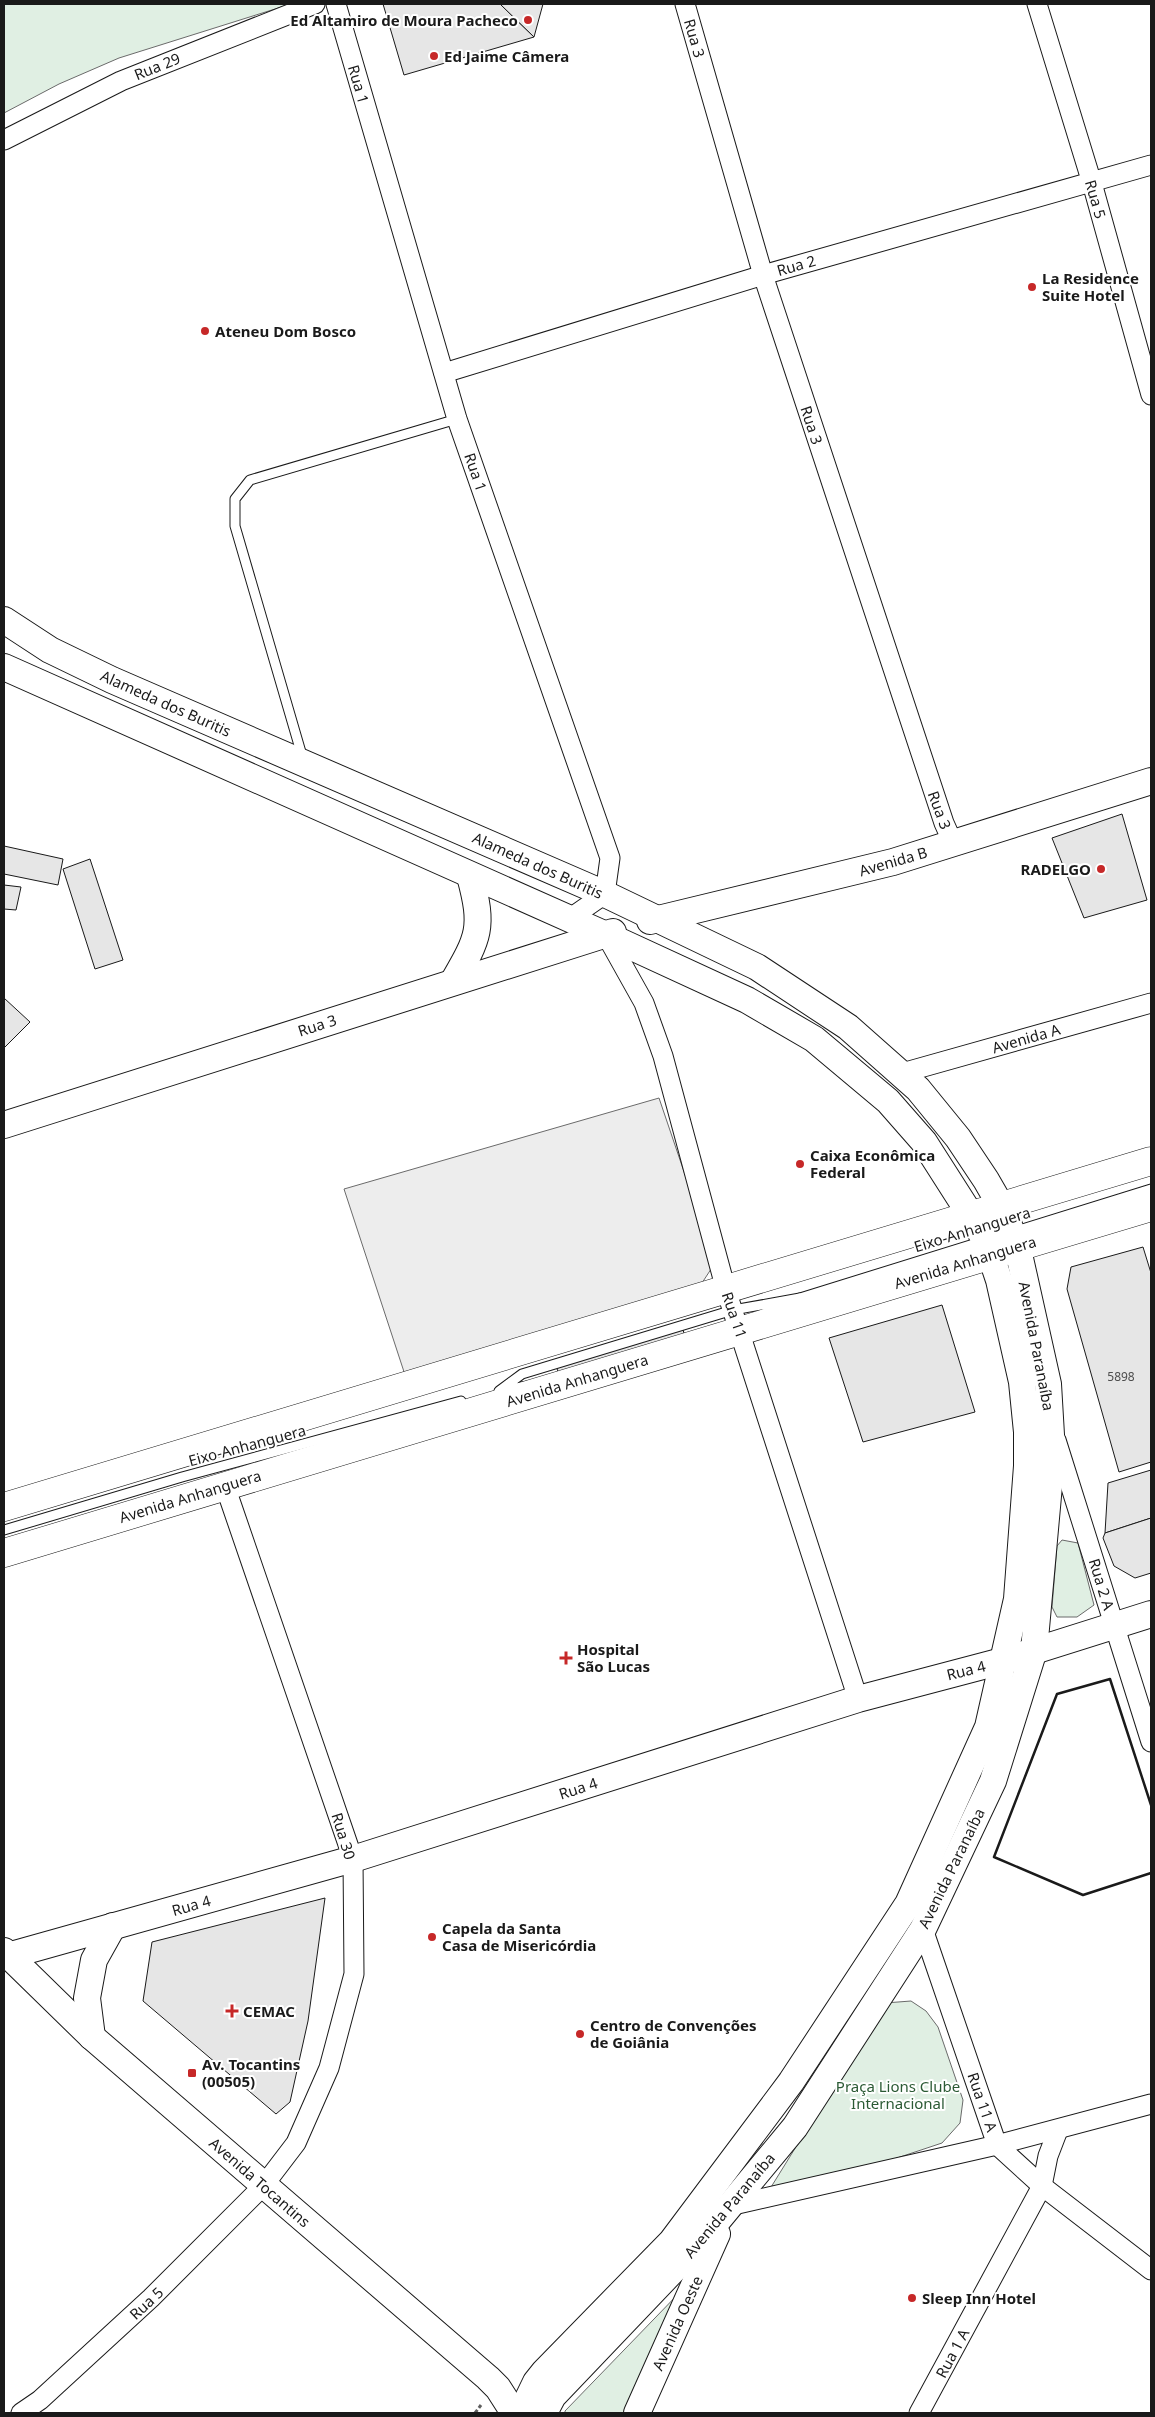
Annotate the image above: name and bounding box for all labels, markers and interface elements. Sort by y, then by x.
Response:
place label: Ed Altamiro de Moura Pacheco [290,10,518,30]
marker: Ed Altamiro de Moura Pacheco [522,14,534,26]
street label: Rua 3 [680,16,710,60]
place label: Ed Jaime Câmera [444,46,569,66]
street label: Rua 29 [131,48,183,84]
marker: Ed Jaime Câmera [428,50,440,62]
street label: Rua 1 [344,62,374,106]
street label: Rua 5 [1081,177,1111,221]
street label: Rua 2 [774,250,818,280]
place label: La Residence Suite Hotel [1042,268,1139,305]
marker: La Residence Suite Hotel [1026,281,1038,293]
place label: Ateneu Dom Bosco [215,321,356,341]
marker: Ateneu Dom Bosco [199,325,211,337]
street label: Rua 3 [796,403,828,447]
street label: Rua 1 [460,450,492,494]
street label: Alameda dos Buritis [98,665,234,741]
street label: Rua 3 [924,788,956,832]
street label: Alameda dos Buritis [470,827,606,903]
street label: Avenida B [857,842,929,880]
place label: RADELGO [1021,859,1091,879]
marker: RADELGO [1095,863,1107,875]
street label: Rua 3 [295,1009,339,1041]
street label: Avenida A [990,1019,1063,1057]
place label: Caixa Econômica Federal [810,1145,935,1182]
marker: Caixa Econômica Federal [794,1158,806,1170]
street label: Eixo-Anhanguera [911,1202,1033,1256]
street label: Avenida Anhanguera [892,1231,1038,1293]
street label: Avenida Paranaíba [1015,1280,1059,1412]
street label: Rua 11 [718,1289,752,1341]
street label: Avenida Anhanguera [504,1349,650,1411]
house number: 5898 [1107,1368,1135,1385]
street label: Eixo-Anhanguera [186,1420,308,1470]
street label: Avenida Anhanguera [117,1465,263,1527]
street label: Rua 2 A [1085,1556,1119,1613]
place label: Hospital São Lucas [577,1639,650,1676]
marker: Hospital São Lucas [559,1651,573,1665]
street label: Rua 4 [944,1655,988,1684]
street label: Rua 4 [556,1772,600,1804]
street label: Avenida Paranaíba [913,1805,989,1931]
street label: Rua 30 [327,1810,361,1862]
street label: Rua 4 [169,1890,213,1920]
place label: Capela da Santa Casa de Misericórdia [442,1918,596,1955]
marker: Capela da Santa Casa de Misericórdia [426,1931,438,1943]
place label: CEMAC [243,2001,295,2021]
marker: CEMAC [225,2004,239,2018]
place label: Centro de Convenções de Goiânia [590,2015,757,2052]
marker: Centro de Convenções de Goiânia [574,2028,586,2040]
place label: Av. Tocantins (00505) [202,2054,300,2091]
marker: Av. Tocantins (00505) [186,2067,198,2079]
street label: Rua 11 A [964,2070,1003,2135]
park label: Praça Lions Clube Internacional [836,2076,960,2113]
street label: Avenida Tocantins [205,2133,315,2231]
street label: Avenida Paranaíba [679,2148,779,2262]
street label: Avenida Oeste [647,2273,707,2373]
street label: Rua 5 [125,2282,167,2324]
place label: Sleep Inn Hotel [922,2288,1036,2308]
marker: Sleep Inn Hotel [906,2292,918,2304]
street label: Rua 1 A [931,2325,973,2381]

